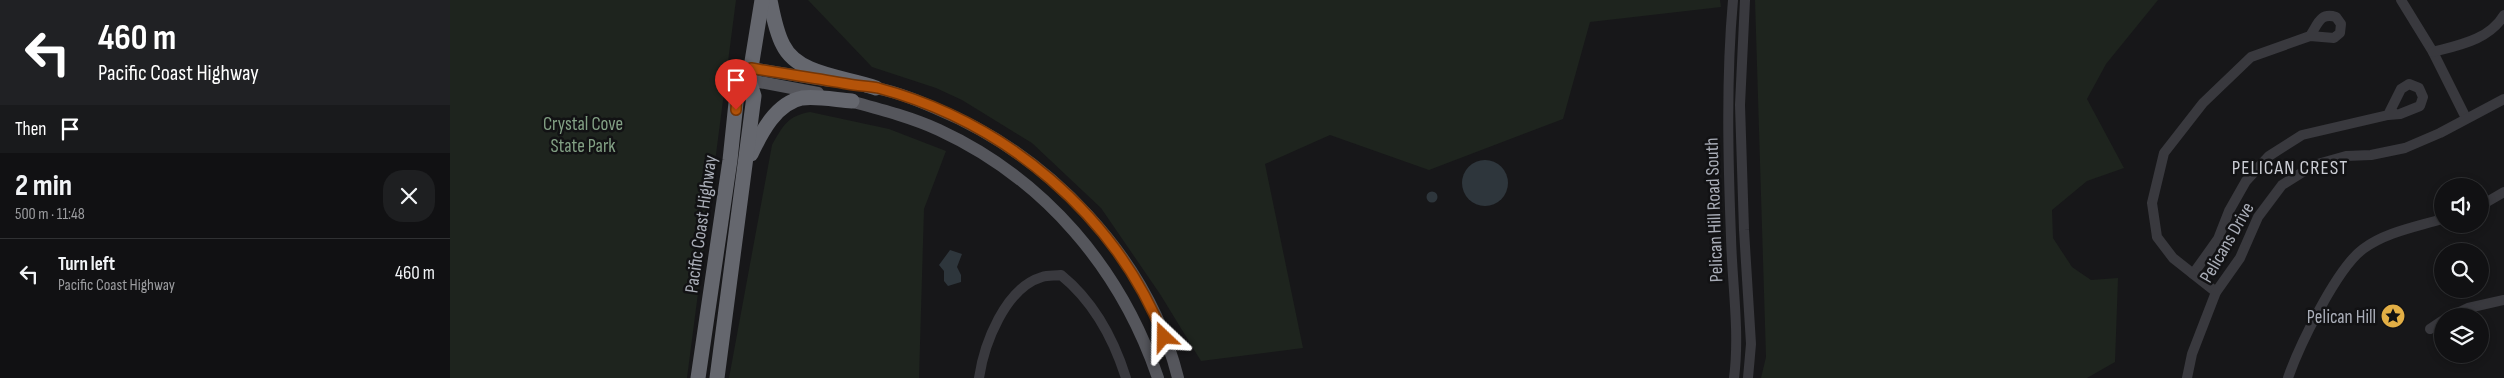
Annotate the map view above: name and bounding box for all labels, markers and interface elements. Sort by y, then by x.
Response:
text: 460 m [98,17,176,60]
icon: left [15,20,80,85]
pin [715,59,757,110]
text: Pacific Coast Highway [98,60,259,87]
icon: arrive [722,66,750,94]
park label: Crystal Cove State Park [543,113,623,158]
icon: arrive [56,115,84,143]
text: Then [15,118,46,141]
street label: Pelican Hill Road South [1700,137,1729,283]
street label: Pacific Coast Highway [680,153,723,295]
district label: PELICAN CREST [2232,156,2348,180]
text: 2 min [15,168,72,204]
button: close [383,170,435,222]
map controls [2434,178,2489,363]
button: sound [2434,178,2489,233]
street label: Pelicans Drive [2195,198,2259,287]
text: 500 m · 11:48 [15,205,85,224]
button: search [2434,243,2489,298]
text: Turn left [58,253,115,276]
icon: left [15,260,43,288]
text: 460 m [395,262,435,285]
text: Pacific Coast Highway [58,276,175,295]
place icon: Pelican Hill [2380,303,2406,329]
place label: Pelican Hill [2307,306,2376,329]
button: layers [2434,308,2489,363]
position arrow [1137,310,1189,362]

